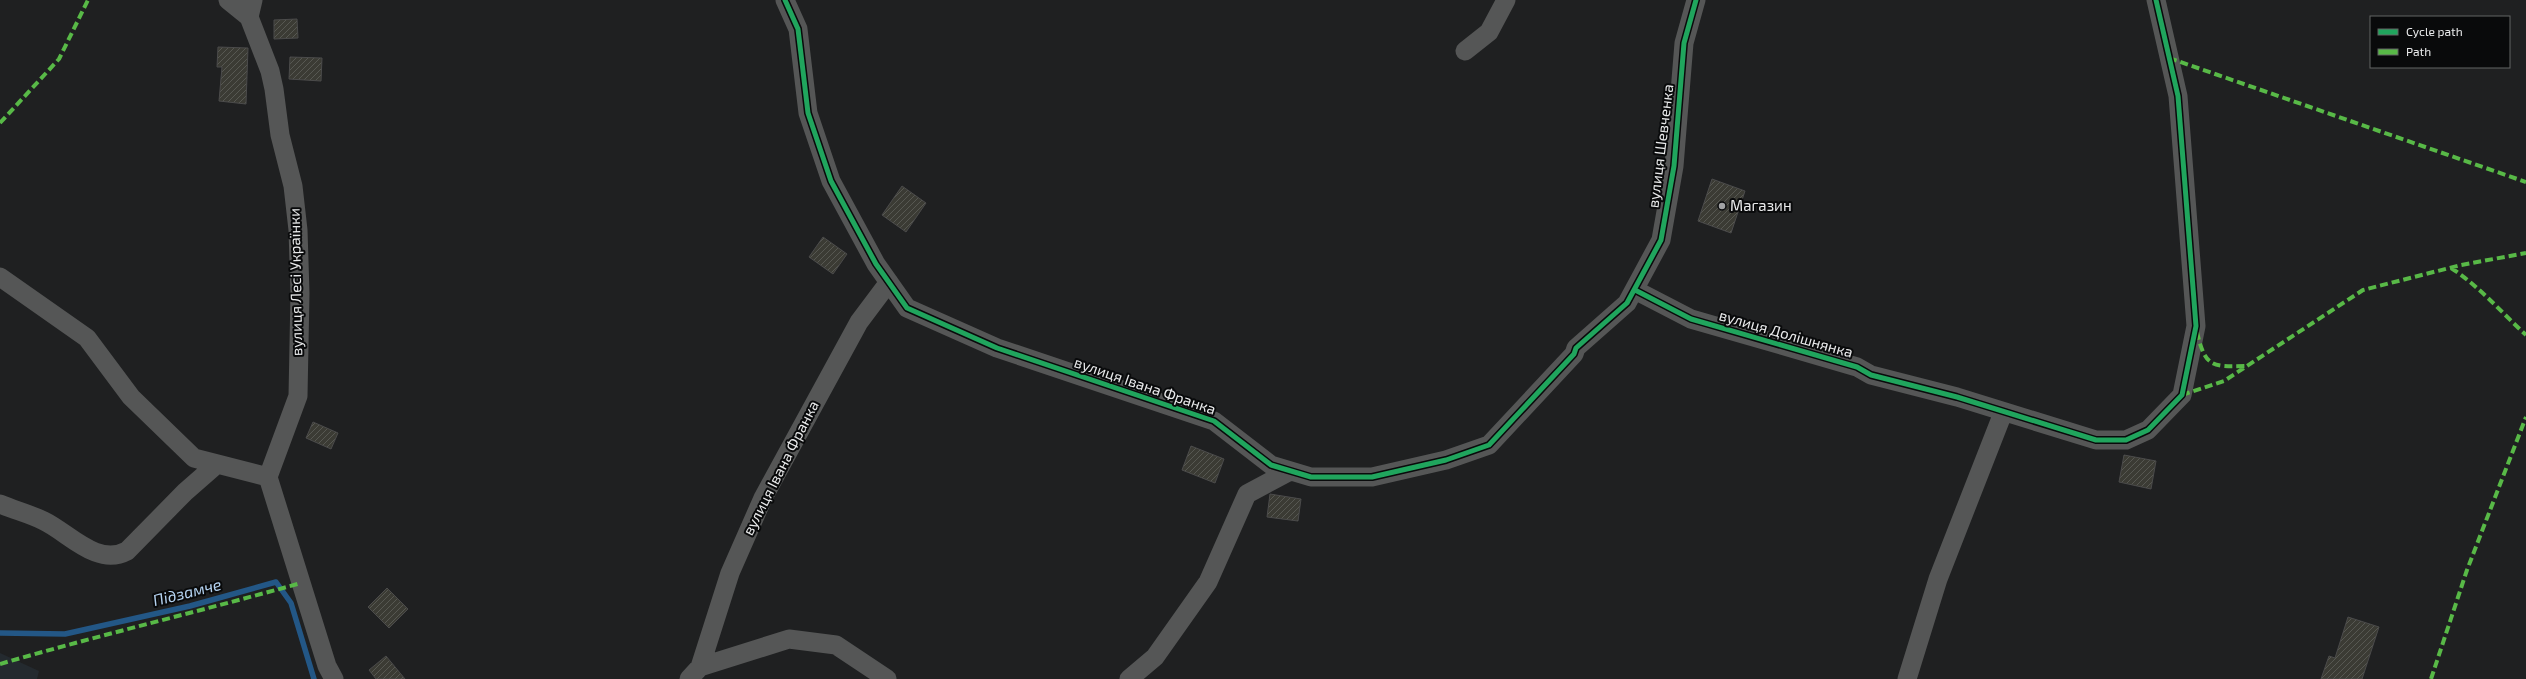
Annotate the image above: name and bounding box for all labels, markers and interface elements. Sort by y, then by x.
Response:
legend [2370,16,2510,68]
text: Cycle path [2406,24,2463,38]
text: Path [2406,44,2431,58]
street label: вулиця Шевченка [1643,83,1678,209]
place label: Магазин [1730,196,1792,214]
marker: Магазин [1717,201,1727,211]
street label: вулиця Лесі Українки [285,208,306,356]
street label: вулиця Долішнянка [1717,305,1855,362]
street label: вулиця Івана Франка [1072,352,1219,419]
street label: вулиця Івана Франка [738,397,823,538]
water label: Підзамче [151,574,223,609]

